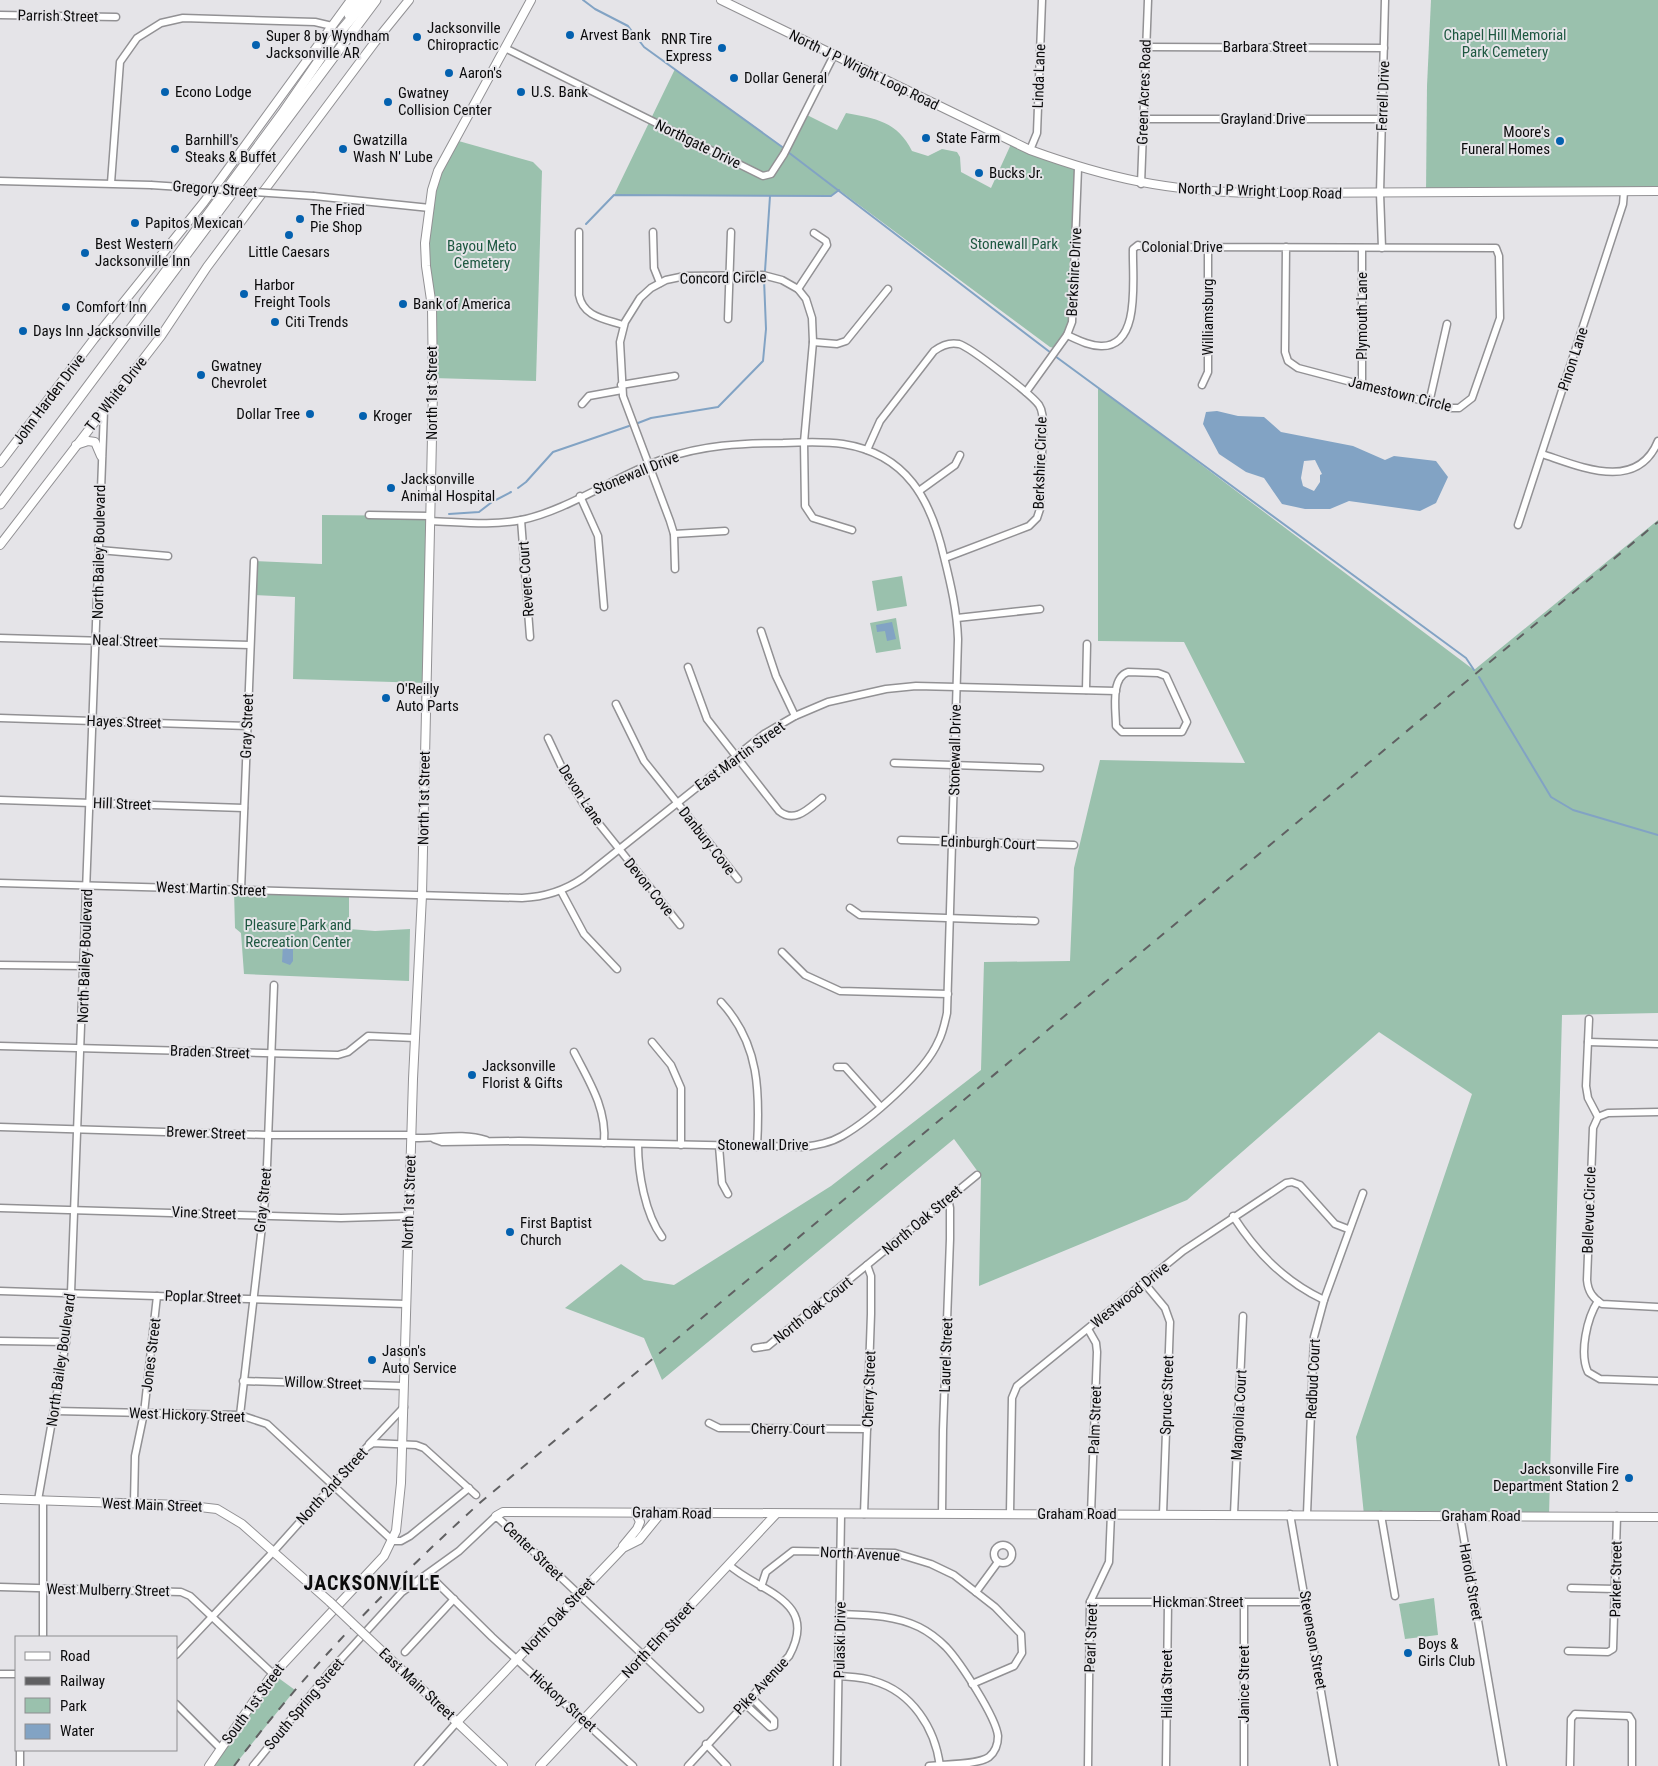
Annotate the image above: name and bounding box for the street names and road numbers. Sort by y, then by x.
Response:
street label: Parrish Street [18,6,98,26]
street label: North J P Wright Loop Road [786,26,942,114]
street label: Barbara Street [1223,38,1307,56]
street label: Green Acres Road [1133,39,1155,145]
street label: Linda Lane [1029,43,1049,109]
street label: Ferrell Drive [1373,61,1393,131]
street label: Grayland Drive [1220,110,1306,128]
street label: Northgate Drive [652,116,744,172]
street label: Gregory Street [172,177,258,201]
street label: North J P Wright Loop Road [1178,179,1342,203]
street label: Berkshire Drive [1063,227,1085,317]
street label: Colonial Drive [1141,238,1223,256]
street label: Concord Circle [679,268,767,288]
street label: Plymouth Lane [1353,272,1371,360]
street label: Williamsburg [1199,279,1217,356]
street label: Pinon Lane [1554,325,1592,393]
street label: North 1st Street [423,346,441,440]
street label: John Harden Drive [9,350,89,448]
street label: T P White Drive [81,353,151,435]
street label: Jamestown Circle [1347,372,1453,416]
street label: Berkshire Circle [1029,416,1051,510]
street label: Stonewall Drive [590,448,682,498]
street label: North Bailey Boulevard [89,485,109,619]
street label: Revere Court [514,541,538,617]
street label: Neal Street [92,631,158,651]
street label: Gray Street [237,693,257,759]
street label: Stonewall Drive [945,704,965,796]
street label: Hayes Street [86,712,162,732]
street label: East Martin Street [692,717,788,795]
street label: North 1st Street [414,751,434,845]
street label: Devon Lane [555,761,607,829]
street label: Hill Street [93,794,151,814]
street label: Danbury Cove [675,803,739,879]
street label: Edinburgh Court [940,832,1036,854]
street label: Devon Cove [620,854,678,920]
street label: West Martin Street [156,878,266,900]
street label: North Bailey Boulevard [74,888,96,1024]
street label: Braden Street [170,1042,250,1062]
street label: Brewer Street [166,1123,246,1143]
street label: Stonewall Drive [717,1136,809,1154]
street label: North 1st Street [398,1155,420,1249]
street label: Bellevue Circle [1578,1166,1600,1254]
street label: Gray Street [251,1167,275,1233]
street label: North Oak Street [879,1181,965,1259]
street label: Vine Street [171,1203,237,1223]
street label: Westwood Drive [1087,1258,1173,1332]
street label: North Oak Court [770,1273,856,1347]
street label: Poplar Street [164,1287,242,1307]
street label: North Bailey Boulevard [43,1292,79,1428]
street label: Jones Street [138,1317,164,1393]
street label: Laurel Street [936,1317,956,1393]
street label: Redbud Court [1302,1338,1324,1420]
street label: Cherry Street [859,1350,879,1428]
street label: Spruce Street [1157,1355,1177,1435]
street label: Magnolia Court [1228,1369,1250,1461]
street label: Willow Street [284,1373,362,1393]
street label: Palm Street [1085,1385,1105,1455]
street label: West Hickory Street [128,1404,246,1426]
street label: Cherry Court [751,1420,825,1438]
street label: North 2nd Street [293,1444,371,1528]
street label: West Main Street [101,1494,203,1516]
street label: Graham Road [632,1503,712,1523]
street label: Graham Road [1037,1505,1117,1523]
street label: Graham Road [1441,1507,1521,1525]
street label: Center Street [499,1518,567,1584]
street label: Parker Street [1606,1540,1626,1618]
street label: Harold Street [1455,1542,1487,1622]
street label: North Avenue [820,1543,900,1565]
street label: North Oak Street [518,1574,598,1658]
street label: West Mulberry Street [46,1580,170,1600]
street label: Stevenson Street [1295,1589,1331,1691]
street label: Hickman Street [1153,1593,1243,1611]
street label: North Elm Street [618,1598,698,1682]
street label: Pulaski Drive [830,1602,850,1678]
street label: Pearl Street [1081,1603,1101,1673]
street label: East Main Street [375,1644,459,1724]
street label: Janice Street [1235,1645,1253,1723]
street label: Hilda Street [1158,1649,1176,1719]
street label: South Spring Street [260,1654,348,1754]
street label: Pike Avenue [730,1654,792,1718]
street label: South 1st Street [218,1660,288,1748]
street label: Hickory Street [526,1666,600,1736]

